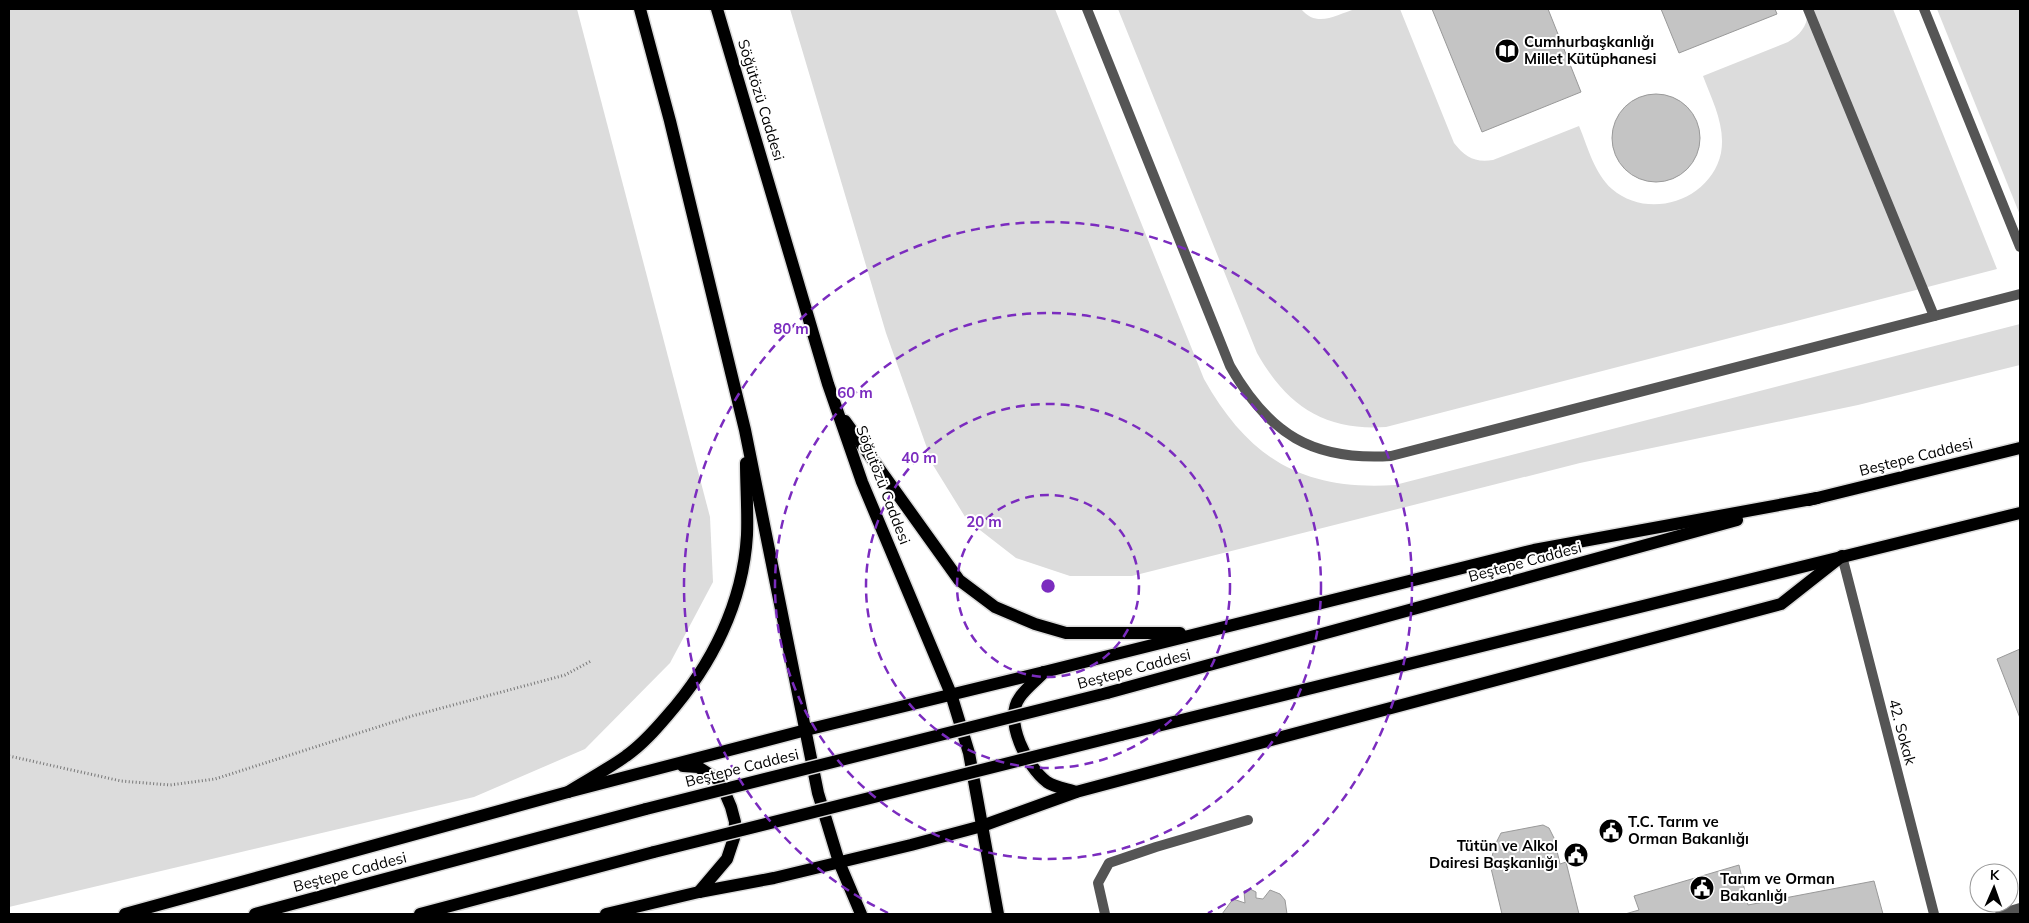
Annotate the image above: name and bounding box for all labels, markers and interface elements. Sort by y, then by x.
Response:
place label: Cumhurbaşkanlığı Millet Kütüphanesi [1524,32,1657,68]
street label: Söğütözü Caddesi [734,37,789,163]
library icon: Cumhurbaşkanlığı Millet Kütüphanesi [1494,38,1520,64]
text: 80 m [773,319,809,338]
text: 60 m [837,383,873,402]
street label: Söğütözü Caddesi [852,423,915,547]
street label: Beştepe Caddesi [1857,433,1975,480]
text: 40 m [901,448,937,467]
text: 20 m [966,512,1002,531]
street label: Beştepe Caddesi [1466,537,1584,586]
centre of rings [1039,577,1057,595]
street label: Beştepe Caddesi [1075,644,1193,693]
street label: 42. Sokak [1885,697,1920,767]
street label: Beştepe Caddesi [683,744,801,791]
place label: T.C. Tarım ve Orman Bakanlığı [1628,812,1749,848]
public building icon: T.C. Tarım ve Orman Bakanlığı [1598,818,1624,844]
place label: Tütün ve Alkol Dairesi Başkanlığı [1429,836,1558,872]
public building icon: Tütün ve Alkol Dairesi Başkanlığı [1563,842,1589,868]
street label: Beştepe Caddesi [291,847,409,896]
north arrow [1969,863,2019,913]
text: K [1989,866,2000,884]
place label: Tarım ve Orman Bakanlığı [1720,869,1835,905]
public building icon: Tarım ve Orman Bakanlığı [1689,875,1715,901]

